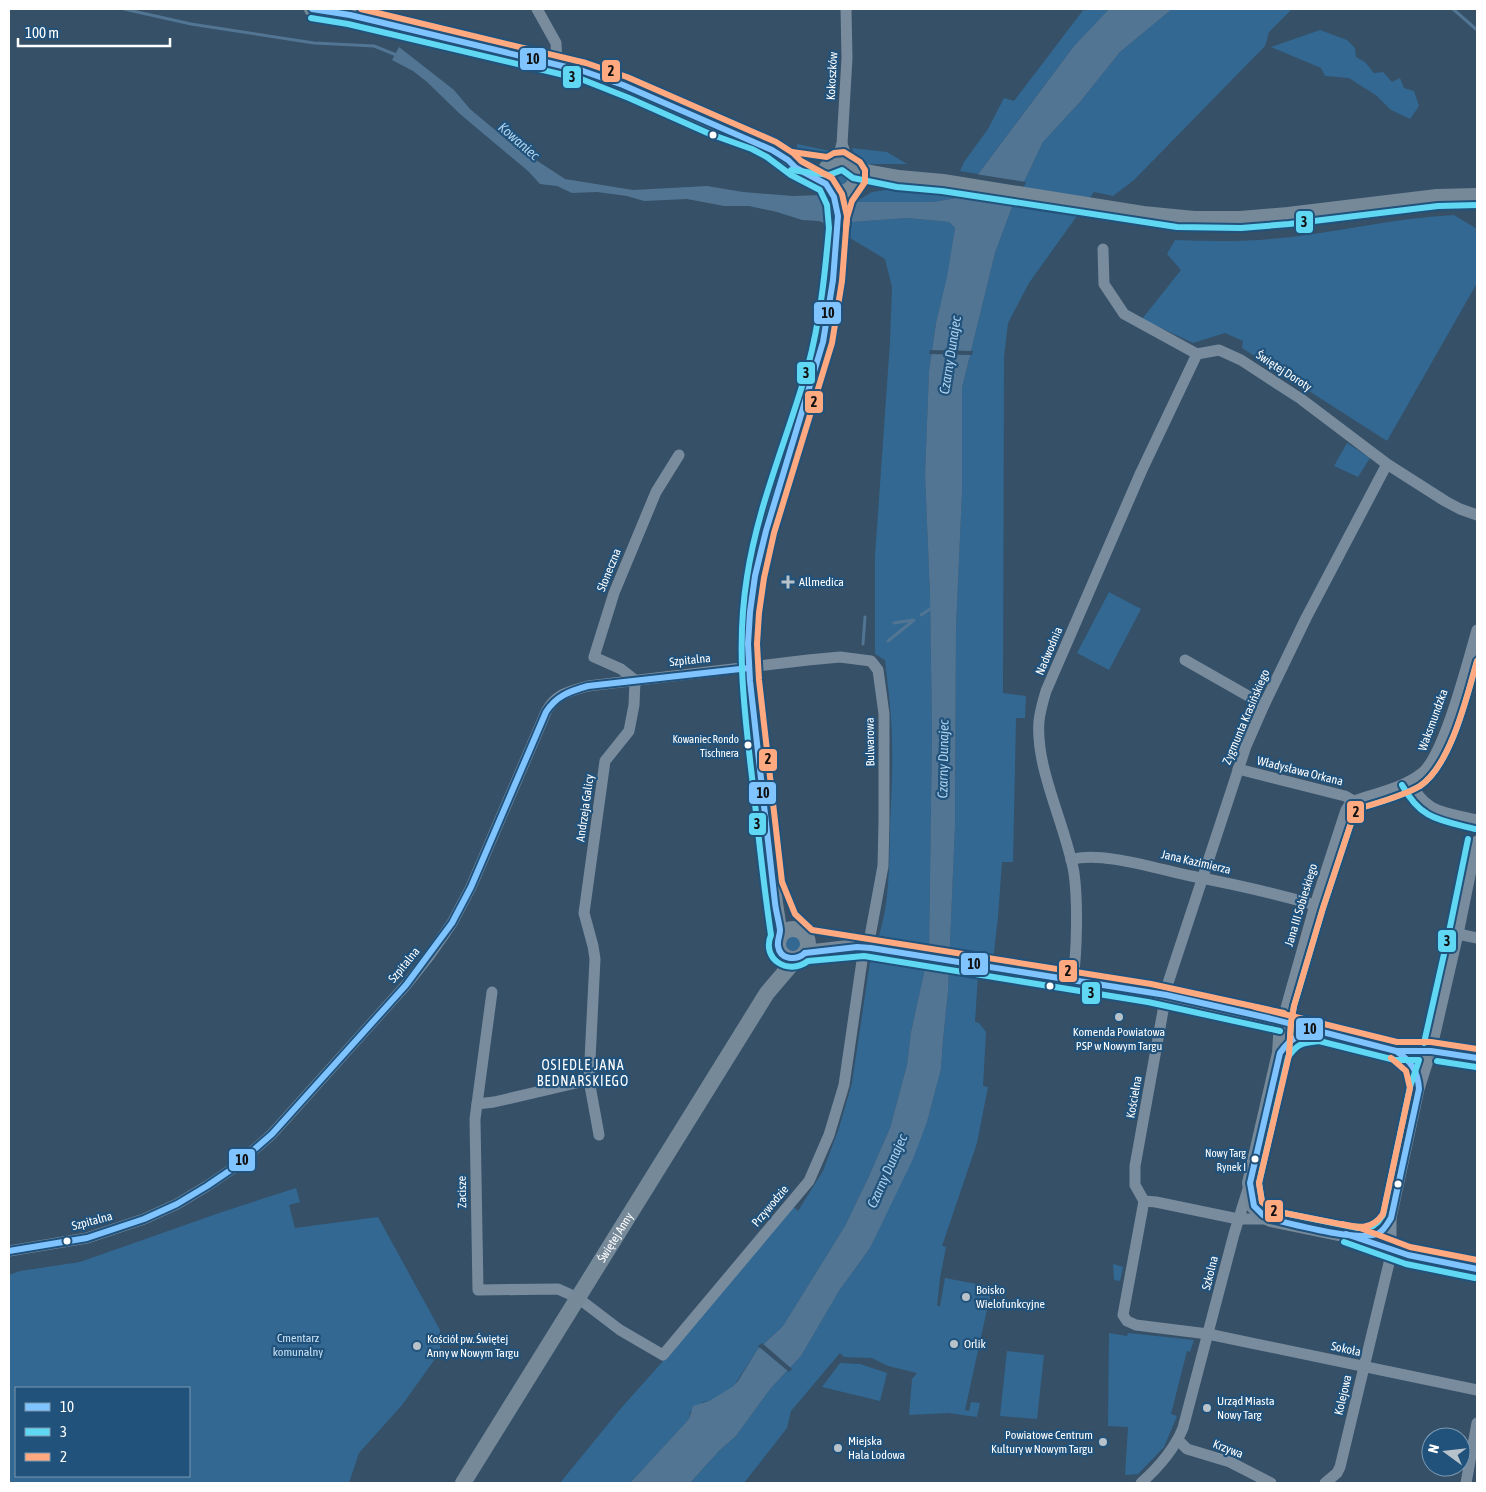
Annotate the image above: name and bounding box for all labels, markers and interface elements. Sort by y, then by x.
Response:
scale bar [18,15,170,47]
text: 100 m [25,24,59,41]
line badge: 10 [519,47,547,71]
text: 10 [526,51,540,67]
street label: Kokoszków [824,52,840,100]
line badge: 2 [601,59,621,83]
text: 2 [608,63,615,79]
line badge: 3 [562,65,582,89]
text: 3 [569,69,575,85]
water label: Kowaniec [495,119,543,164]
unlabelled marker [708,130,718,140]
line badge: 3 [1295,210,1314,234]
text: 3 [1301,214,1307,230]
line badge: 10 [813,301,842,325]
text: 10 [821,305,835,321]
water label: Czarny Dunajec [936,314,964,395]
street label: Świętej Doroty [1254,348,1314,394]
line badge: 3 [796,361,816,385]
text: 3 [803,365,809,381]
line badge: 2 [804,390,824,414]
text: 2 [811,394,818,410]
street label: Słoneczna [594,546,624,594]
marker: Allmedica [781,575,795,589]
place label: Allmedica [799,575,844,589]
street label: Nadwodnia [1033,625,1065,677]
street label: Szpitalna [669,651,711,669]
street label: Zygmunta Krasińskiego [1220,667,1272,767]
street label: Waksmundzka [1415,687,1451,753]
street label: Bulwarowa [863,717,877,767]
water label: Czarny Dunajec [934,719,952,798]
place label: Kowaniec Rondo Tischnera [672,733,739,759]
marker: Kowaniec Rondo Tischnera [743,740,753,750]
line badge: 2 [758,748,778,772]
text: 2 [765,751,772,767]
street label: Władysława Orkana [1256,754,1344,788]
street label: Andrzeja Galicy [573,773,597,843]
line badge: 10 [748,781,777,805]
text: 10 [756,785,770,801]
line badge: 2 [1346,800,1365,824]
text: 2 [1353,804,1360,820]
line badge: 3 [748,812,767,836]
text: 3 [754,816,760,832]
street label: Jana Kazimierza [1160,847,1232,877]
street label: Jana III Sobieskiego [1282,862,1320,948]
line badge: 3 [1437,929,1457,953]
text: 3 [1444,933,1450,949]
street label: Szpitalna [386,944,422,986]
line badge: 10 [960,952,989,976]
text: 10 [967,956,981,972]
line badge: 2 [1058,959,1078,983]
text: 2 [1065,963,1072,979]
unlabelled marker [1045,981,1055,991]
line badge: 3 [1081,981,1101,1005]
text: 3 [1088,985,1094,1001]
marker: Komenda Powiatowa PSP w Nowym Targu [1113,1011,1125,1023]
line badge: 10 [1295,1017,1324,1041]
text: 10 [1303,1021,1317,1037]
place label: Komenda Powiatowa PSP w Nowym Targu [1073,1025,1165,1053]
district label: OSIEDLE JANA BEDNARSKIEGO [537,1057,629,1089]
street label: Kościelna [1123,1075,1145,1119]
water label: Czarny Dunajec [864,1131,911,1210]
place label: Nowy Targ Rynek I [1205,1147,1246,1173]
line badge: 10 [228,1148,256,1172]
text: 10 [235,1152,249,1168]
marker: Nowy Targ Rynek I [1250,1154,1260,1164]
street label: Zacisze [455,1176,469,1208]
unlabelled marker [1393,1179,1403,1189]
street label: Przywodzie [749,1183,791,1229]
line badge: 2 [1264,1199,1284,1223]
text: 2 [1271,1203,1278,1219]
street label: Szpitalna [70,1209,114,1233]
street label: Świętej Anny [595,1210,636,1265]
unlabelled marker [62,1236,72,1246]
street label: Szkolna [1199,1255,1221,1291]
place label: Boisko Wielofunkcyjne [976,1283,1045,1311]
marker: Boisko Wielofunkcyjne [960,1291,972,1303]
park label: Cmentarz komunalny [273,1331,323,1359]
place label: Kościół pw. Świętej Anny w Nowym Targu [427,1332,519,1360]
place label: Orlik [964,1337,986,1351]
marker: Orlik [948,1338,960,1350]
street label: Sokoła [1330,1339,1362,1359]
marker: Kościół pw. Świętej Anny w Nowym Targu [411,1340,423,1352]
street label: Kolejowa [1332,1374,1354,1416]
legend [15,1387,190,1477]
place label: Urząd Miasta Nowy Targ [1217,1394,1275,1422]
text: 10 [60,1398,74,1415]
marker: Urząd Miasta Nowy Targ [1201,1402,1213,1414]
text: 3 [60,1423,67,1440]
north arrow [1421,1427,1471,1477]
place label: Powiatowe Centrum Kultury w Nowym Targu [991,1428,1093,1456]
place label: Miejska Hala Lodowa [848,1434,905,1462]
marker: Powiatowe Centrum Kultury w Nowym Targu [1097,1436,1109,1448]
street label: Krzywa [1211,1437,1245,1461]
marker: Miejska Hala Lodowa [832,1442,844,1454]
text: N [1425,1443,1442,1455]
text: 2 [60,1448,67,1465]

